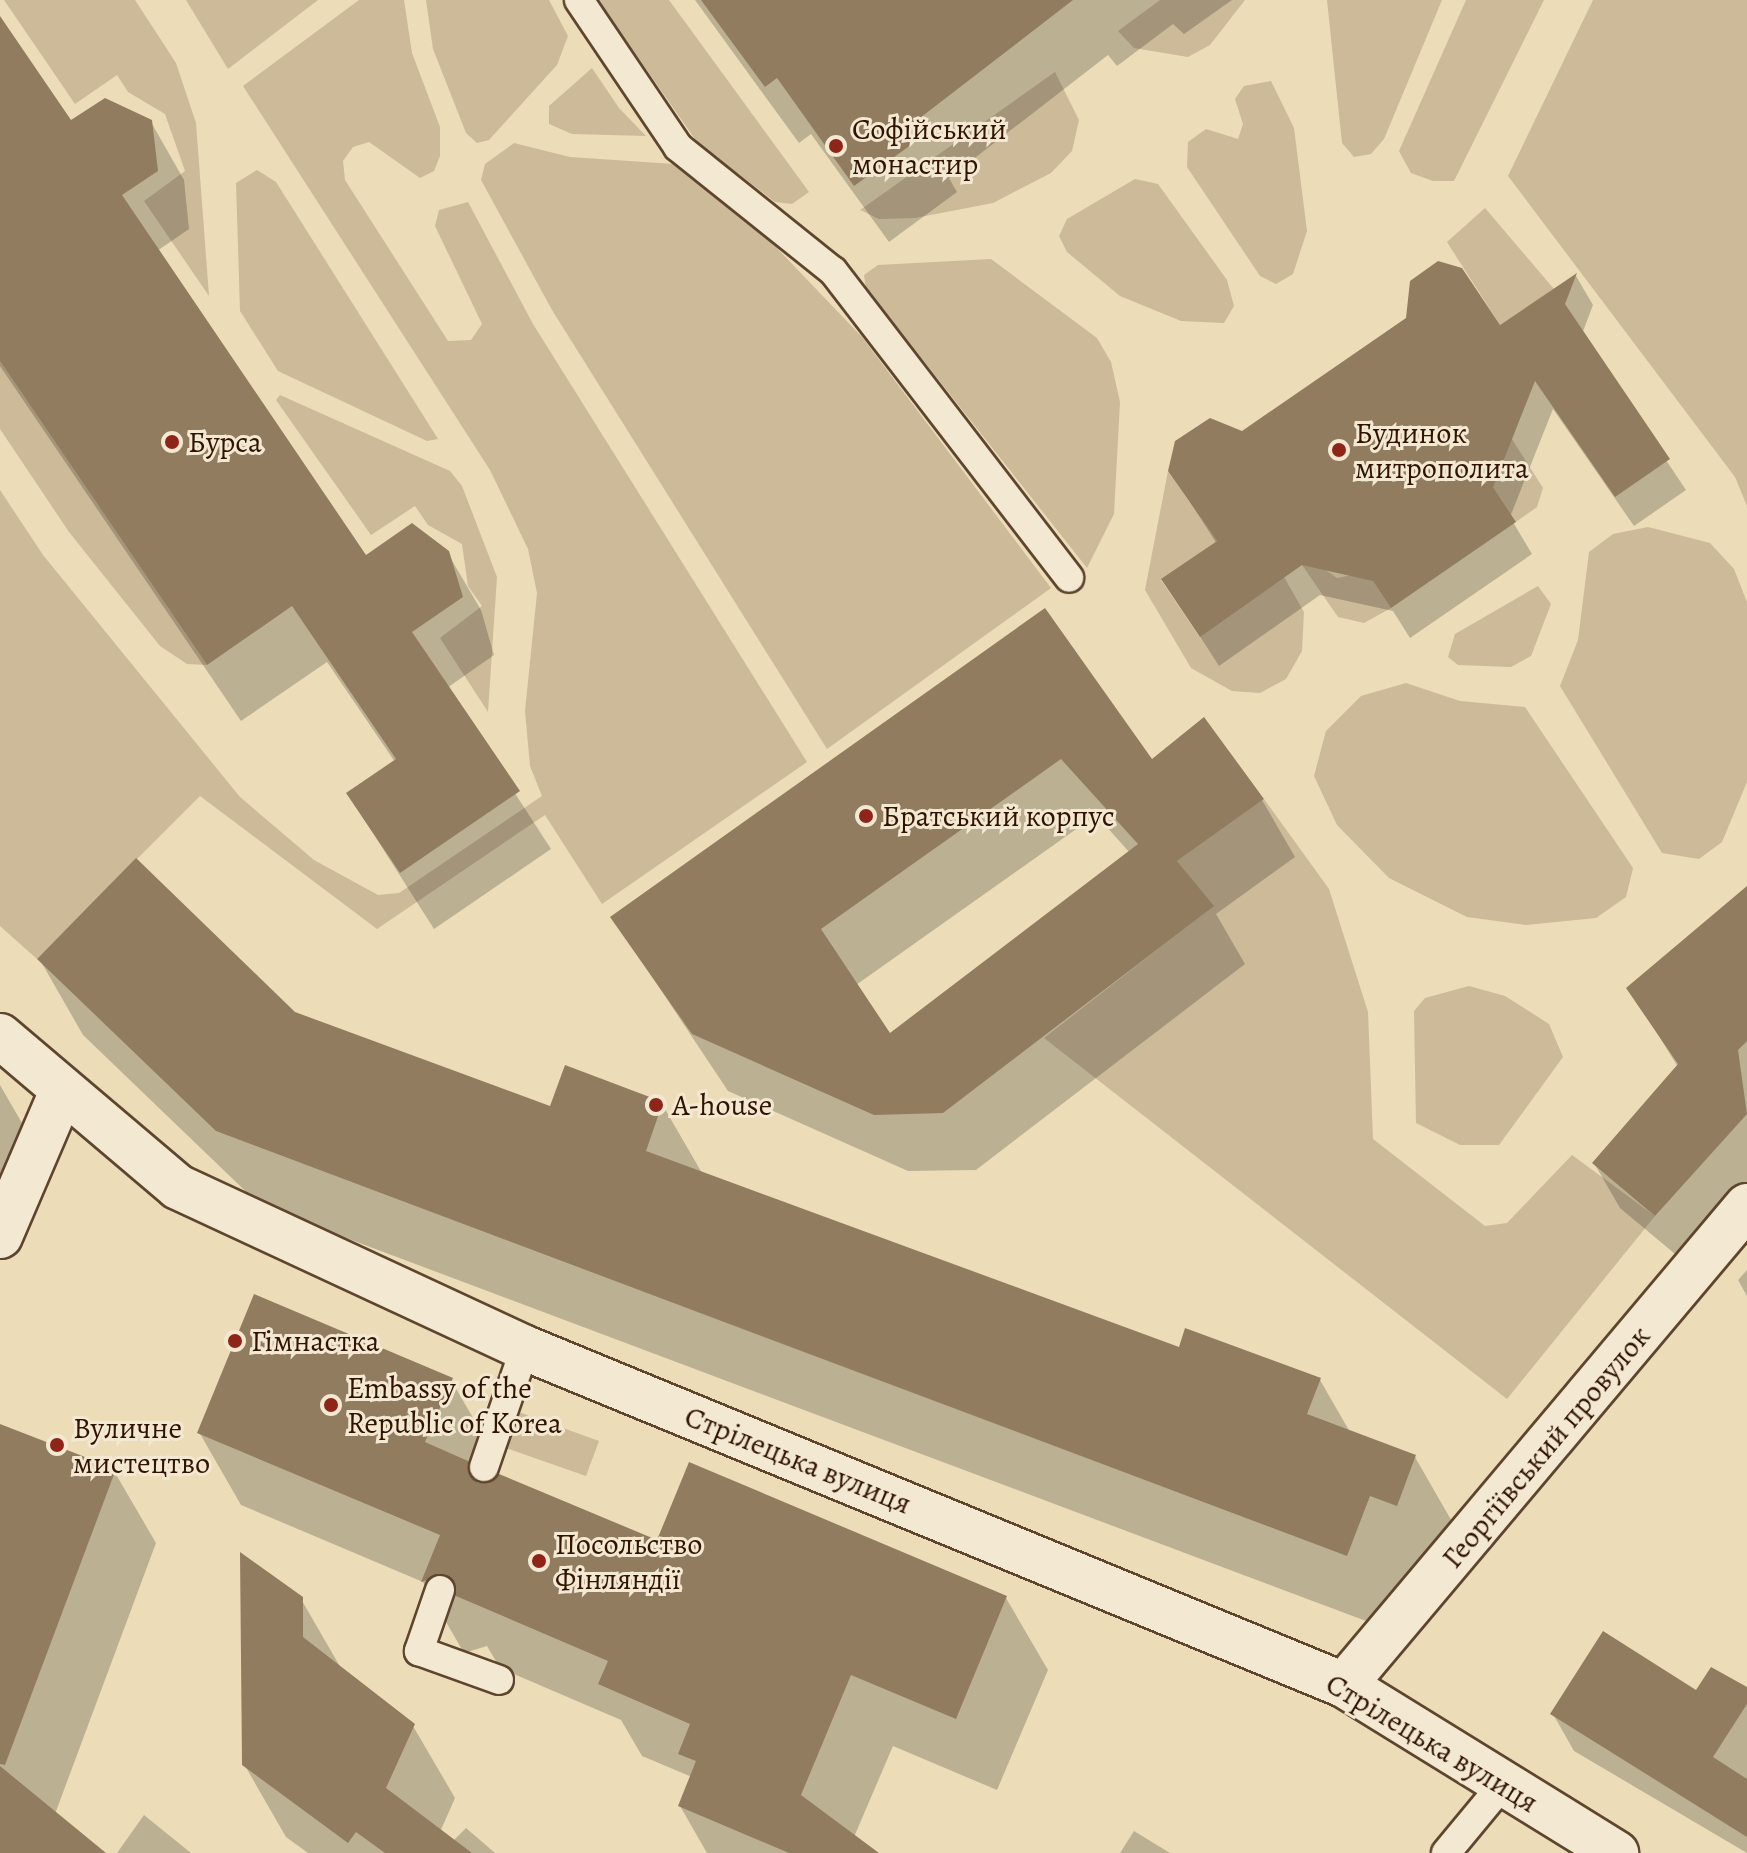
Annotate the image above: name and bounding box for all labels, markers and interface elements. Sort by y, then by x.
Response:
place label: Софійський монастир [852,111,1006,182]
marker: Софійський монастир [827,137,845,155]
place label: Будинок митрополита [1355,415,1529,486]
place label: Бурса [188,424,262,460]
marker: Бурса [163,433,181,451]
marker: Будинок митрополита [1330,441,1348,459]
place label: Братський корпус [882,798,1115,834]
marker: Братський корпус [857,807,875,825]
place label: A-house [672,1087,772,1123]
marker: A-house [647,1096,665,1114]
street label: Георгіївський провулок [1434,1319,1658,1575]
place label: Гімнастка [251,1323,380,1359]
marker: Гімнастка [226,1332,244,1350]
place label: Embassy of the Republic of Korea [347,1370,562,1440]
marker: Embassy of the Republic of Korea [322,1396,340,1414]
street label: Стрілецька вулиця [680,1398,916,1522]
place label: Вуличне мистецтво [73,1410,210,1480]
marker: Вуличне мистецтво [48,1436,66,1454]
place label: Посольство Фінляндії [555,1526,702,1596]
marker: Посольство Фінляндії [530,1552,548,1570]
street label: Стрілецька вулиця [1319,1666,1545,1820]

